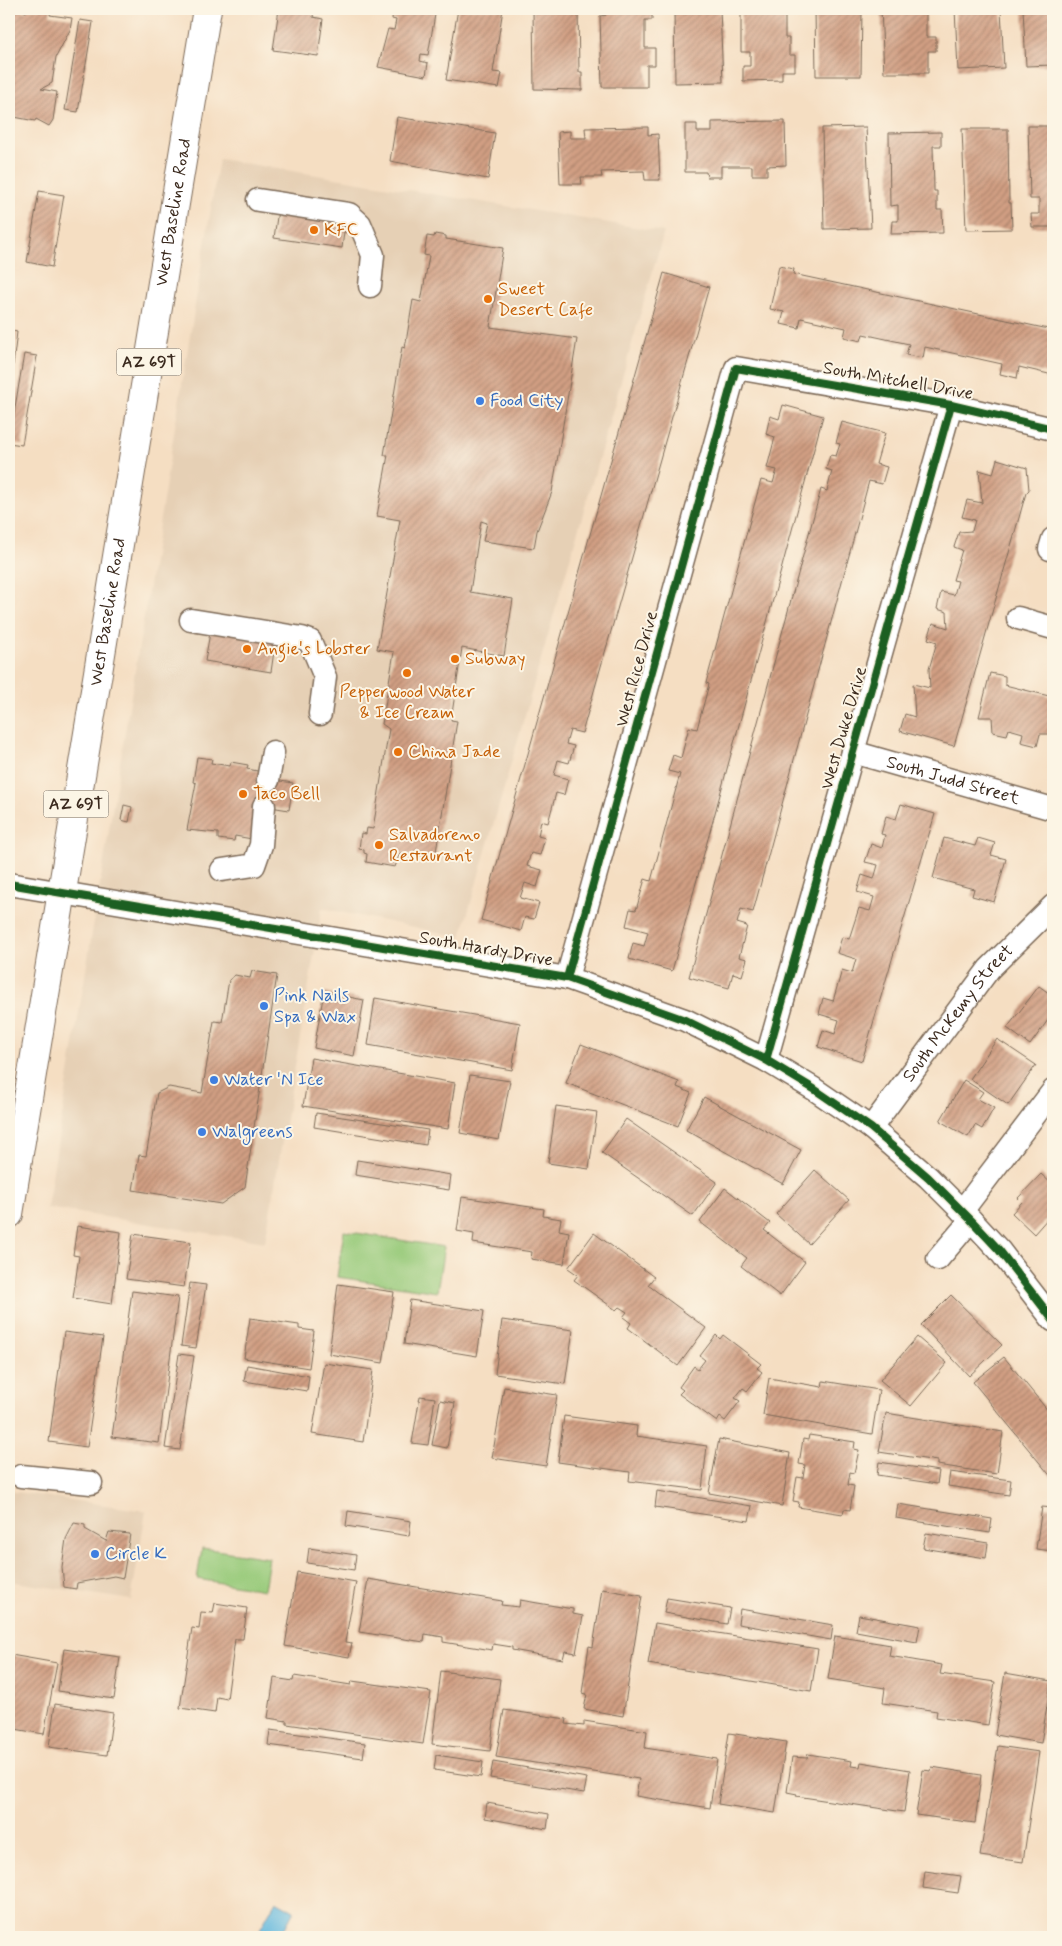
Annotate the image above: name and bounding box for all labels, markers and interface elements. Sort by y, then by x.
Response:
street label: West Baseline Road [150,137,198,288]
place label: KFC [324,218,358,242]
marker: KFC [308,224,320,236]
place label: Sweet Desert Cafe [498,277,593,322]
marker: Sweet Desert Cafe [482,293,494,305]
road number: AZ 69T [116,348,182,376]
street label: South Mitchell Drive [821,356,975,406]
place label: Food City [490,389,564,413]
marker: Food City [474,395,486,407]
street label: West Baseline Road [84,536,132,688]
street label: West Rice Drive [610,608,664,730]
place label: Angie's Lobster [257,637,371,663]
marker: Angie's Lobster [241,643,253,655]
place label: Subway [465,647,526,671]
marker: Subway [449,653,461,665]
street label: West Duke Drive [815,663,873,793]
marker: Pepperwood Water & Ice Cream [401,667,413,679]
place label: Pepperwood Water & Ice Cream [339,680,475,725]
place label: China Jade [408,740,501,764]
marker: China Jade [392,746,404,758]
street label: South Judd Street [884,750,1023,811]
place label: Taco Bell [253,782,320,806]
marker: Taco Bell [237,788,249,800]
road number: AZ 69T [44,791,108,818]
place label: Salvadoreno Restaurant [389,823,480,868]
marker: Salvadoreno Restaurant [373,839,385,851]
street label: South Hardy Drive [417,925,555,973]
street label: South McKemy Street [897,939,1019,1087]
place label: Pink Nails Spa & Wax [274,984,356,1029]
marker: Pink Nails Spa & Wax [258,1000,270,1012]
place label: Water 'N Ice [224,1068,324,1092]
marker: Water 'N Ice [208,1074,220,1086]
place label: Walgreens [212,1120,293,1145]
marker: Walgreens [196,1126,208,1138]
place label: Circle K [105,1542,167,1566]
marker: Circle K [89,1548,101,1560]

